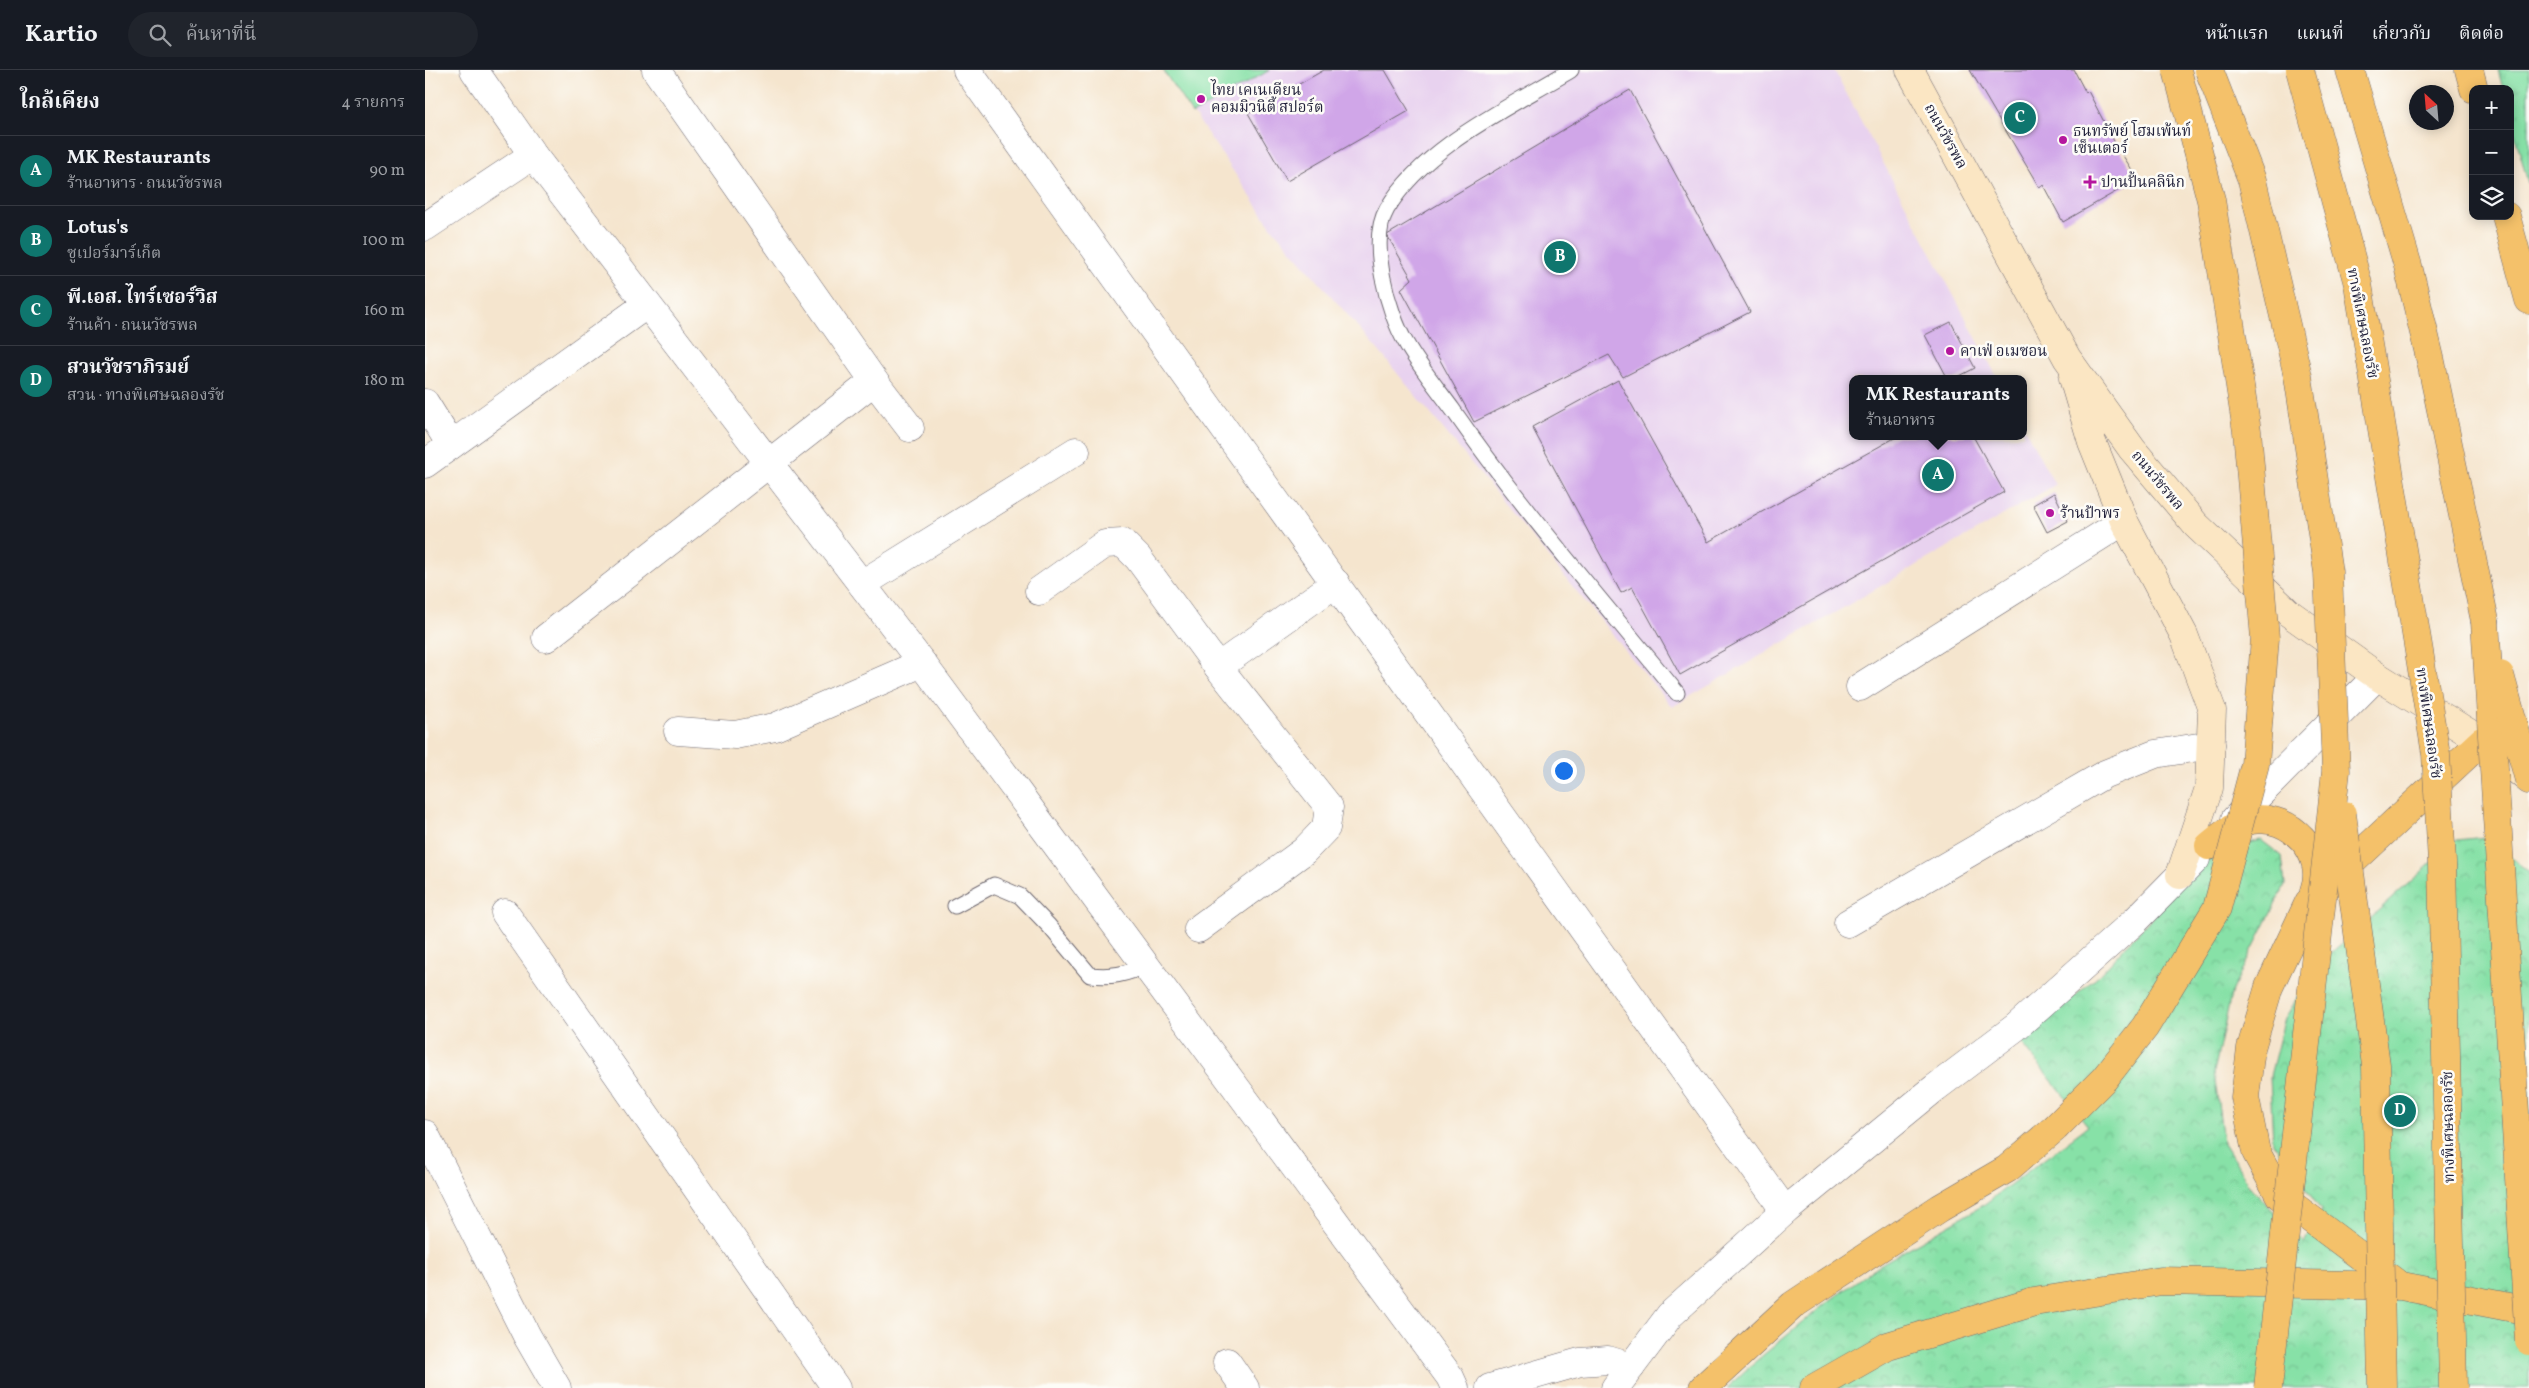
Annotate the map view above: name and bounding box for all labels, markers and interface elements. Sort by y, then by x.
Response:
search box [128,12,478,57]
text: Kartio [25,18,98,52]
icon: search [146,21,174,49]
text: ค้นหาที่นี่ [186,22,256,48]
text: หน้าแรก [2205,22,2268,47]
text: แผนที่ [2296,22,2344,47]
text: เกี่ยวกับ [2372,22,2431,47]
text: ติดต่อ [2459,22,2504,47]
place label: ไทย เคเนเดียน คอมมิวนิตี้ สปอร์ต [1210,79,1324,119]
north arrow [2409,85,2454,130]
map controls [2469,85,2514,220]
button: + [2469,85,2514,130]
text: ใกล้เคียง [20,88,100,117]
text: 4 รายการ [341,92,405,114]
marker: ไทย เคเนเดียน คอมมิวนิตี้ สปอร์ต [1195,93,1207,105]
pin: C [2004,99,2036,137]
street label: ถนนวัชรพล [1918,100,1971,173]
place label: ธนทรัพย์ โฮมเพ้นท์ เซ็นเตอร์ [2073,120,2191,160]
button: − [2469,130,2514,175]
marker: ธนทรัพย์ โฮมเพ้นท์ เซ็นเตอร์ [2057,134,2069,146]
text: MK Restaurants [67,145,211,171]
text: A [30,160,42,182]
text: 90 m [369,160,405,182]
place label: ปานปั้นคลินิก [2101,171,2185,194]
text: ร้านอาหาร · ถนนวัชรพล [67,173,223,195]
marker: ปานปั้นคลินิก [2083,175,2097,189]
button: layers [2469,175,2514,220]
text: Lotus's [67,215,128,241]
text: B [31,230,41,252]
text: 100 m [362,230,405,252]
pin: B [1544,238,1576,276]
text: ซูเปอร์มาร์เก็ต [67,243,161,265]
street label: ทางพิเศษฉลองรัช [2341,266,2383,380]
text: พี.เอส. ไทร์เซอร์วิส [67,285,218,311]
text: C [31,300,41,322]
text: 160 m [364,300,405,322]
text: ร้านค้า · ถนนวัชรพล [67,315,198,337]
place label: คาเฟ่ อเมซอน [1960,342,2047,363]
marker: คาเฟ่ อเมซอน [1944,345,1956,357]
text: สวนวัชราภิรมย์ [67,355,189,381]
text: D [30,370,42,392]
text: 180 m [364,370,405,392]
popup [1849,375,2027,440]
text: MK Restaurants [1866,382,2010,408]
text: สวน · ทางพิเศษฉลองรัช [67,385,225,407]
text: ร้านอาหาร [1866,410,1936,432]
street label: ถนนวัชรพล [2126,447,2188,515]
pin: A [1922,456,1954,494]
place label: ร้านป้าพร [2060,504,2120,525]
marker: ร้านป้าพร [2044,507,2056,519]
street label: ทางพิเศษฉลองรัช [2409,666,2446,780]
your location [1551,758,1577,784]
street label: ทางพิเศษฉลองรัช [2438,1071,2461,1183]
pin: D [2384,1092,2416,1130]

